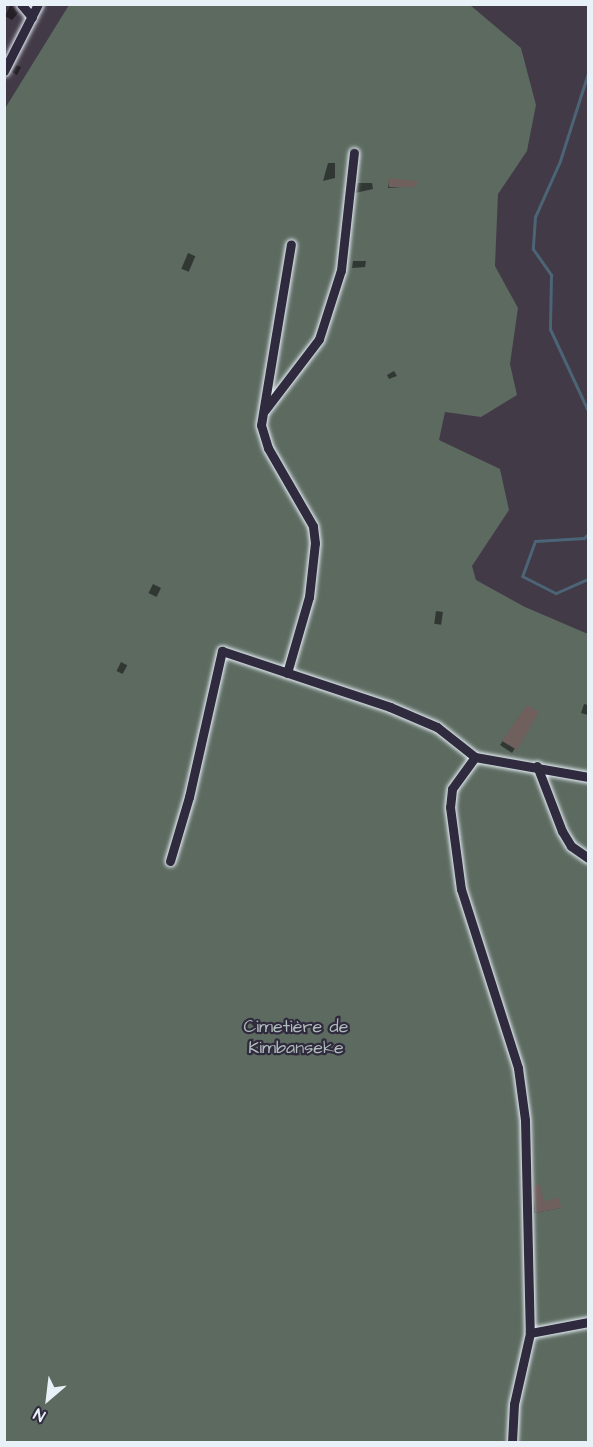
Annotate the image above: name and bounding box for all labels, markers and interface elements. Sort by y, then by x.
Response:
park label: Cimetière de Kimbanseke [244,1017,348,1060]
north arrow [18,1369,78,1429]
text: N [30,1403,49,1427]

